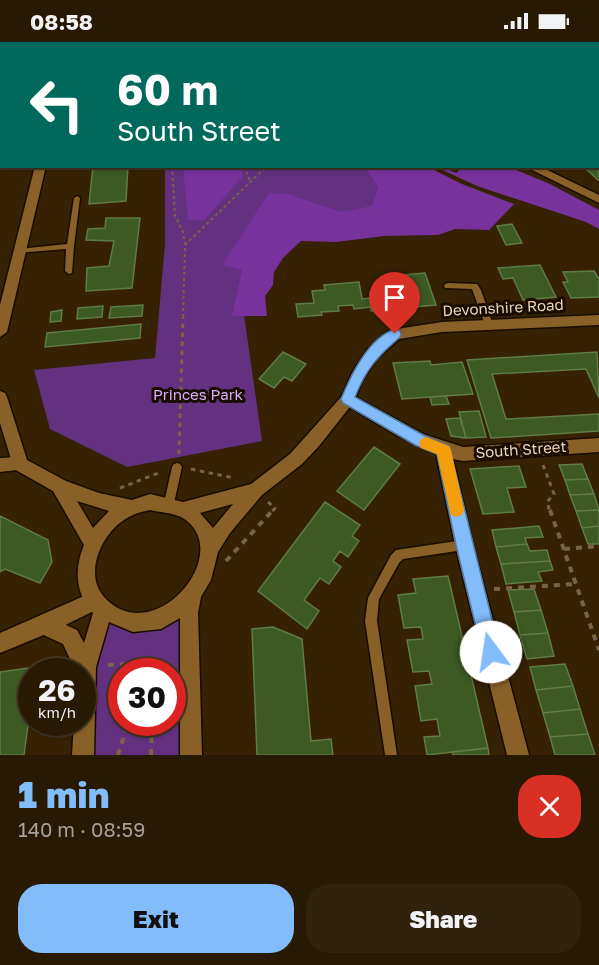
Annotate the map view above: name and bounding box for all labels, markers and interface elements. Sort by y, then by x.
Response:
text: 08:58 [30,8,93,35]
text: 60 m [117,64,218,114]
icon: left [18,66,96,144]
text: South Street [117,115,281,147]
pin [369,272,420,334]
icon: arrive [378,281,411,314]
street label: Devonshire Road [442,295,564,319]
park label: Princes Park [153,385,244,403]
street label: South Street [475,437,567,461]
position arrow [459,620,523,684]
speed limit sign: 30 [108,658,186,736]
text: 26 [38,672,76,708]
text: km/h [38,703,76,721]
text: 1 min [18,773,109,816]
button: close [518,775,581,838]
text: 140 m · 08:59 [18,817,145,841]
button: Exit [18,884,294,953]
button: Share [306,884,581,953]

